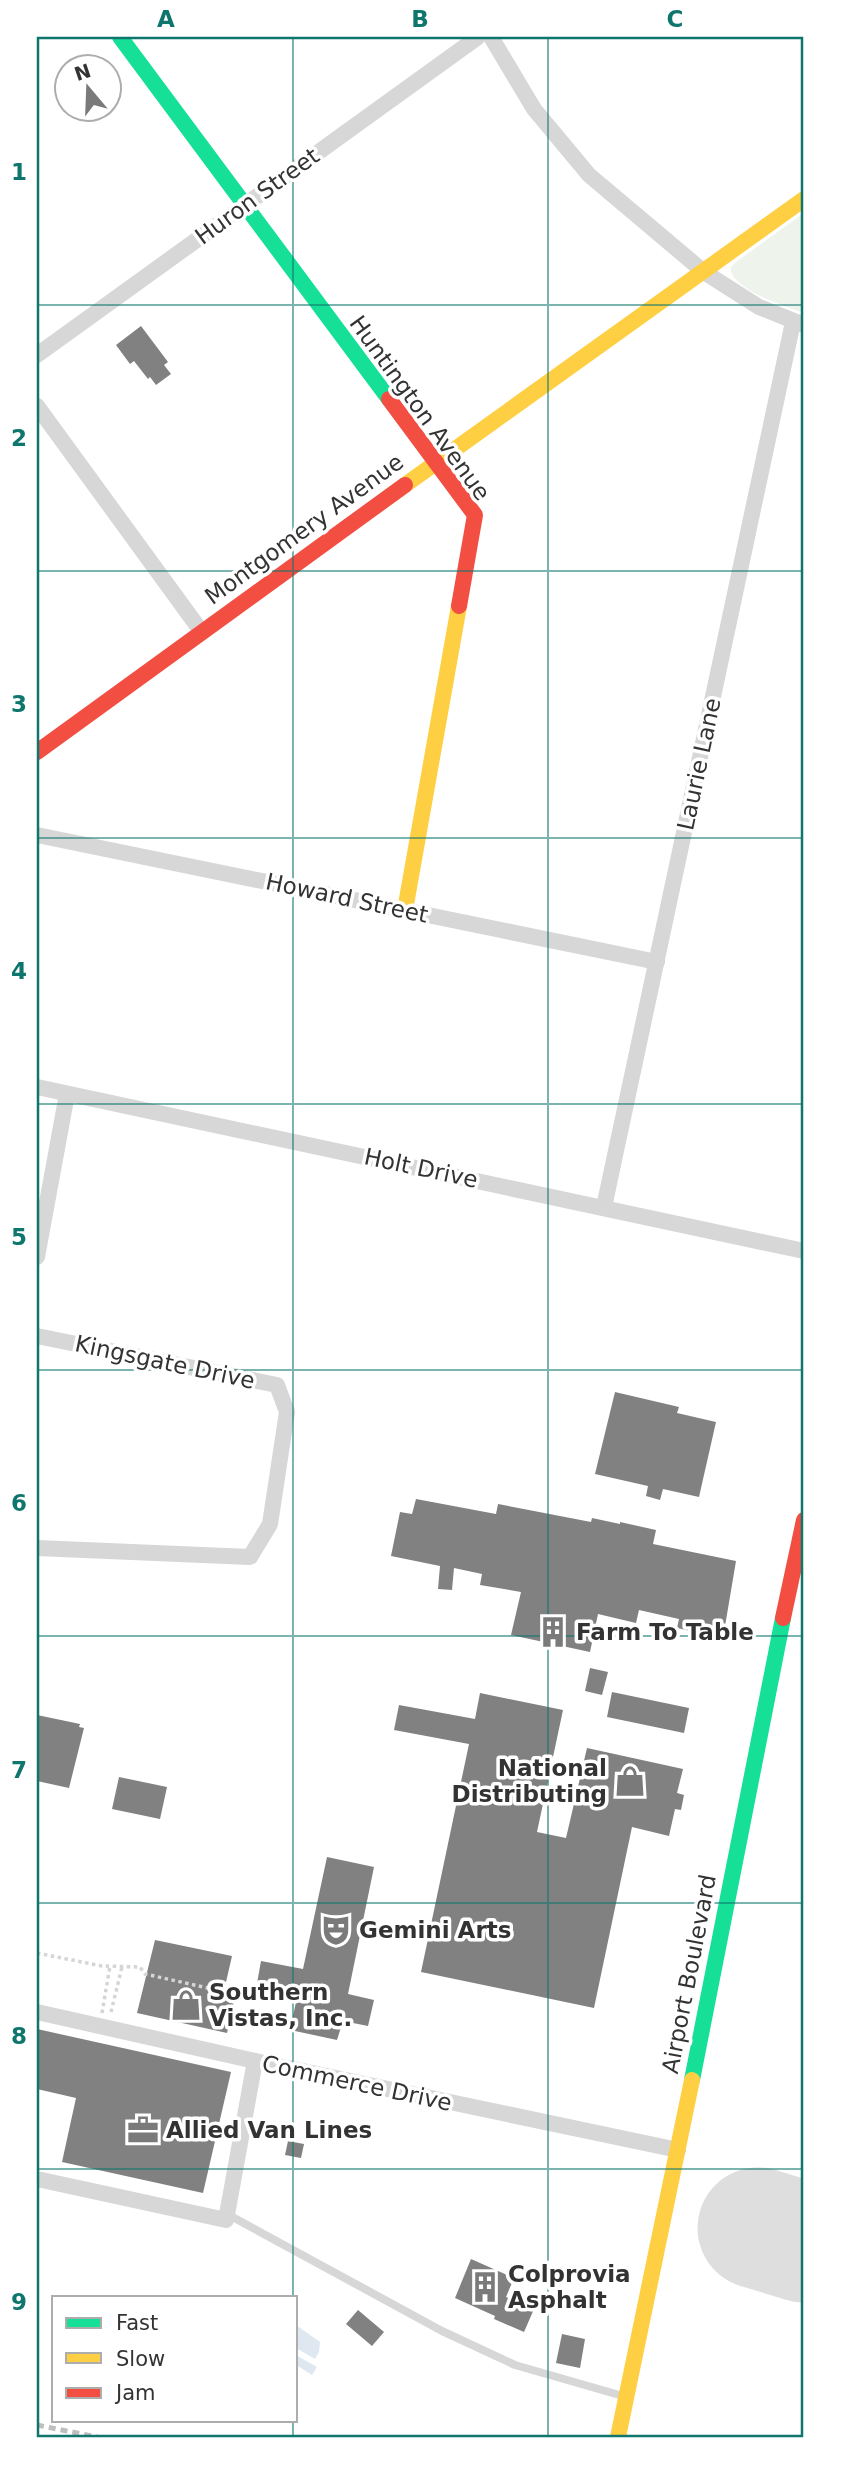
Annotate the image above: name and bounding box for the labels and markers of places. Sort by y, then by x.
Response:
building icon: Farm To Table [536,1615,570,1649]
place label: Farm To Table [576,1619,754,1645]
place label: National Distributing [452,1755,607,1807]
shop icon: National Distributing [613,1764,647,1798]
theatre icon: Gemini Arts [319,1913,353,1947]
place label: Gemini Arts [359,1917,511,1943]
place label: Southern Vistas, Inc. [209,1979,352,2031]
shop icon: Southern Vistas, Inc. [169,1988,203,2022]
office icon: Allied Van Lines [126,2113,160,2147]
place label: Allied Van Lines [166,2117,372,2143]
place label: Colprovia Asphalt [508,2261,631,2313]
building icon: Colprovia Asphalt [468,2270,502,2304]

